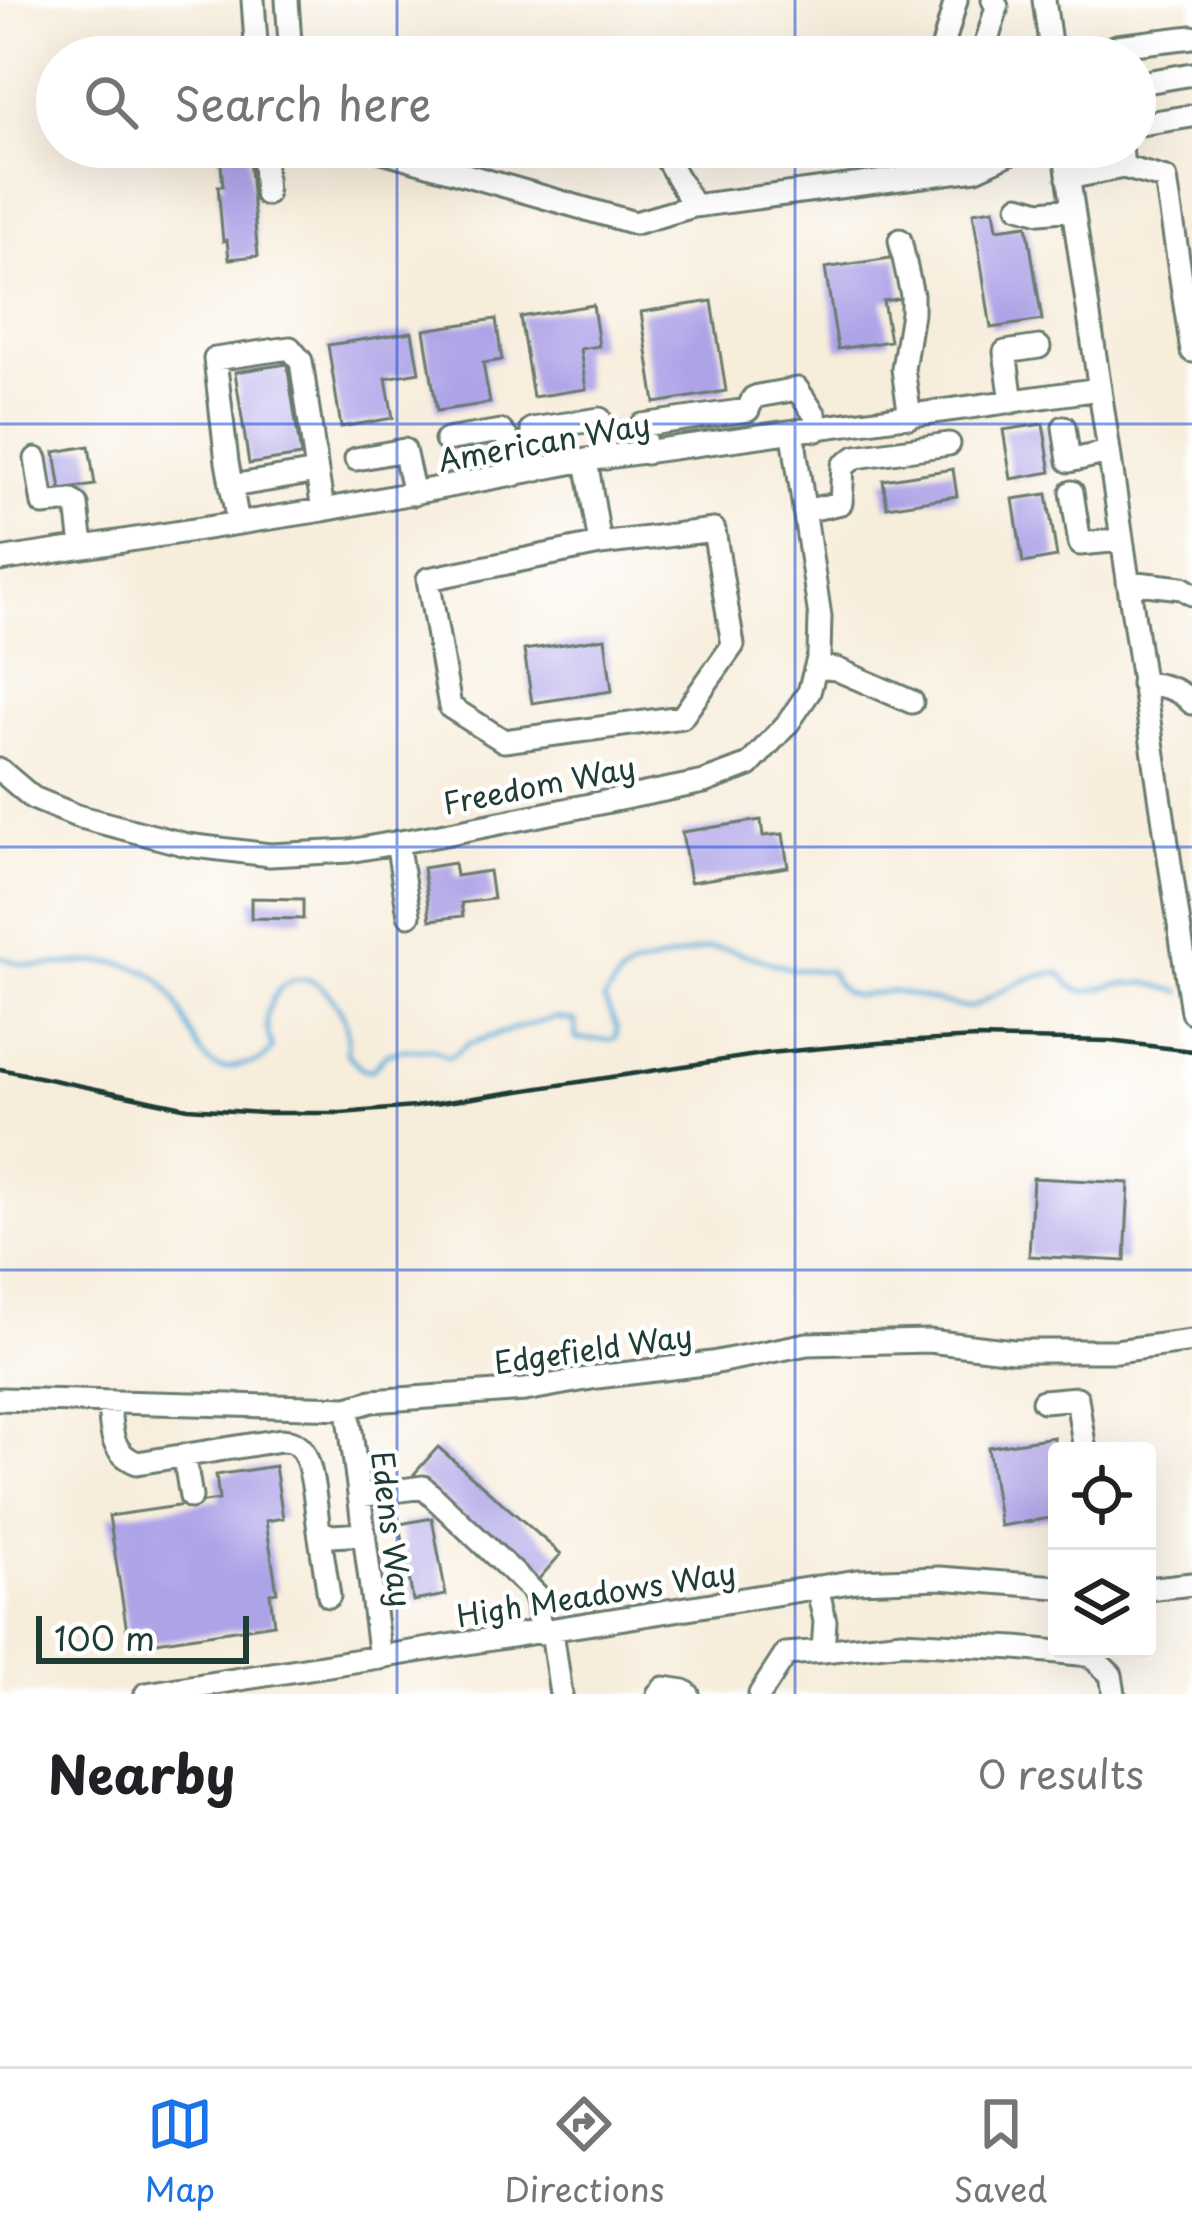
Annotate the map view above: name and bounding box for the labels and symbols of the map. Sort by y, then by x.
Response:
street label: American Way [434,400,654,482]
street label: Freedom Way [439,743,639,825]
street label: Edgefield Way [491,1312,695,1384]
street label: Edens Way [361,1448,425,1610]
street label: High Meadows Way [453,1549,739,1637]
scale bar [36,1610,249,1663]

